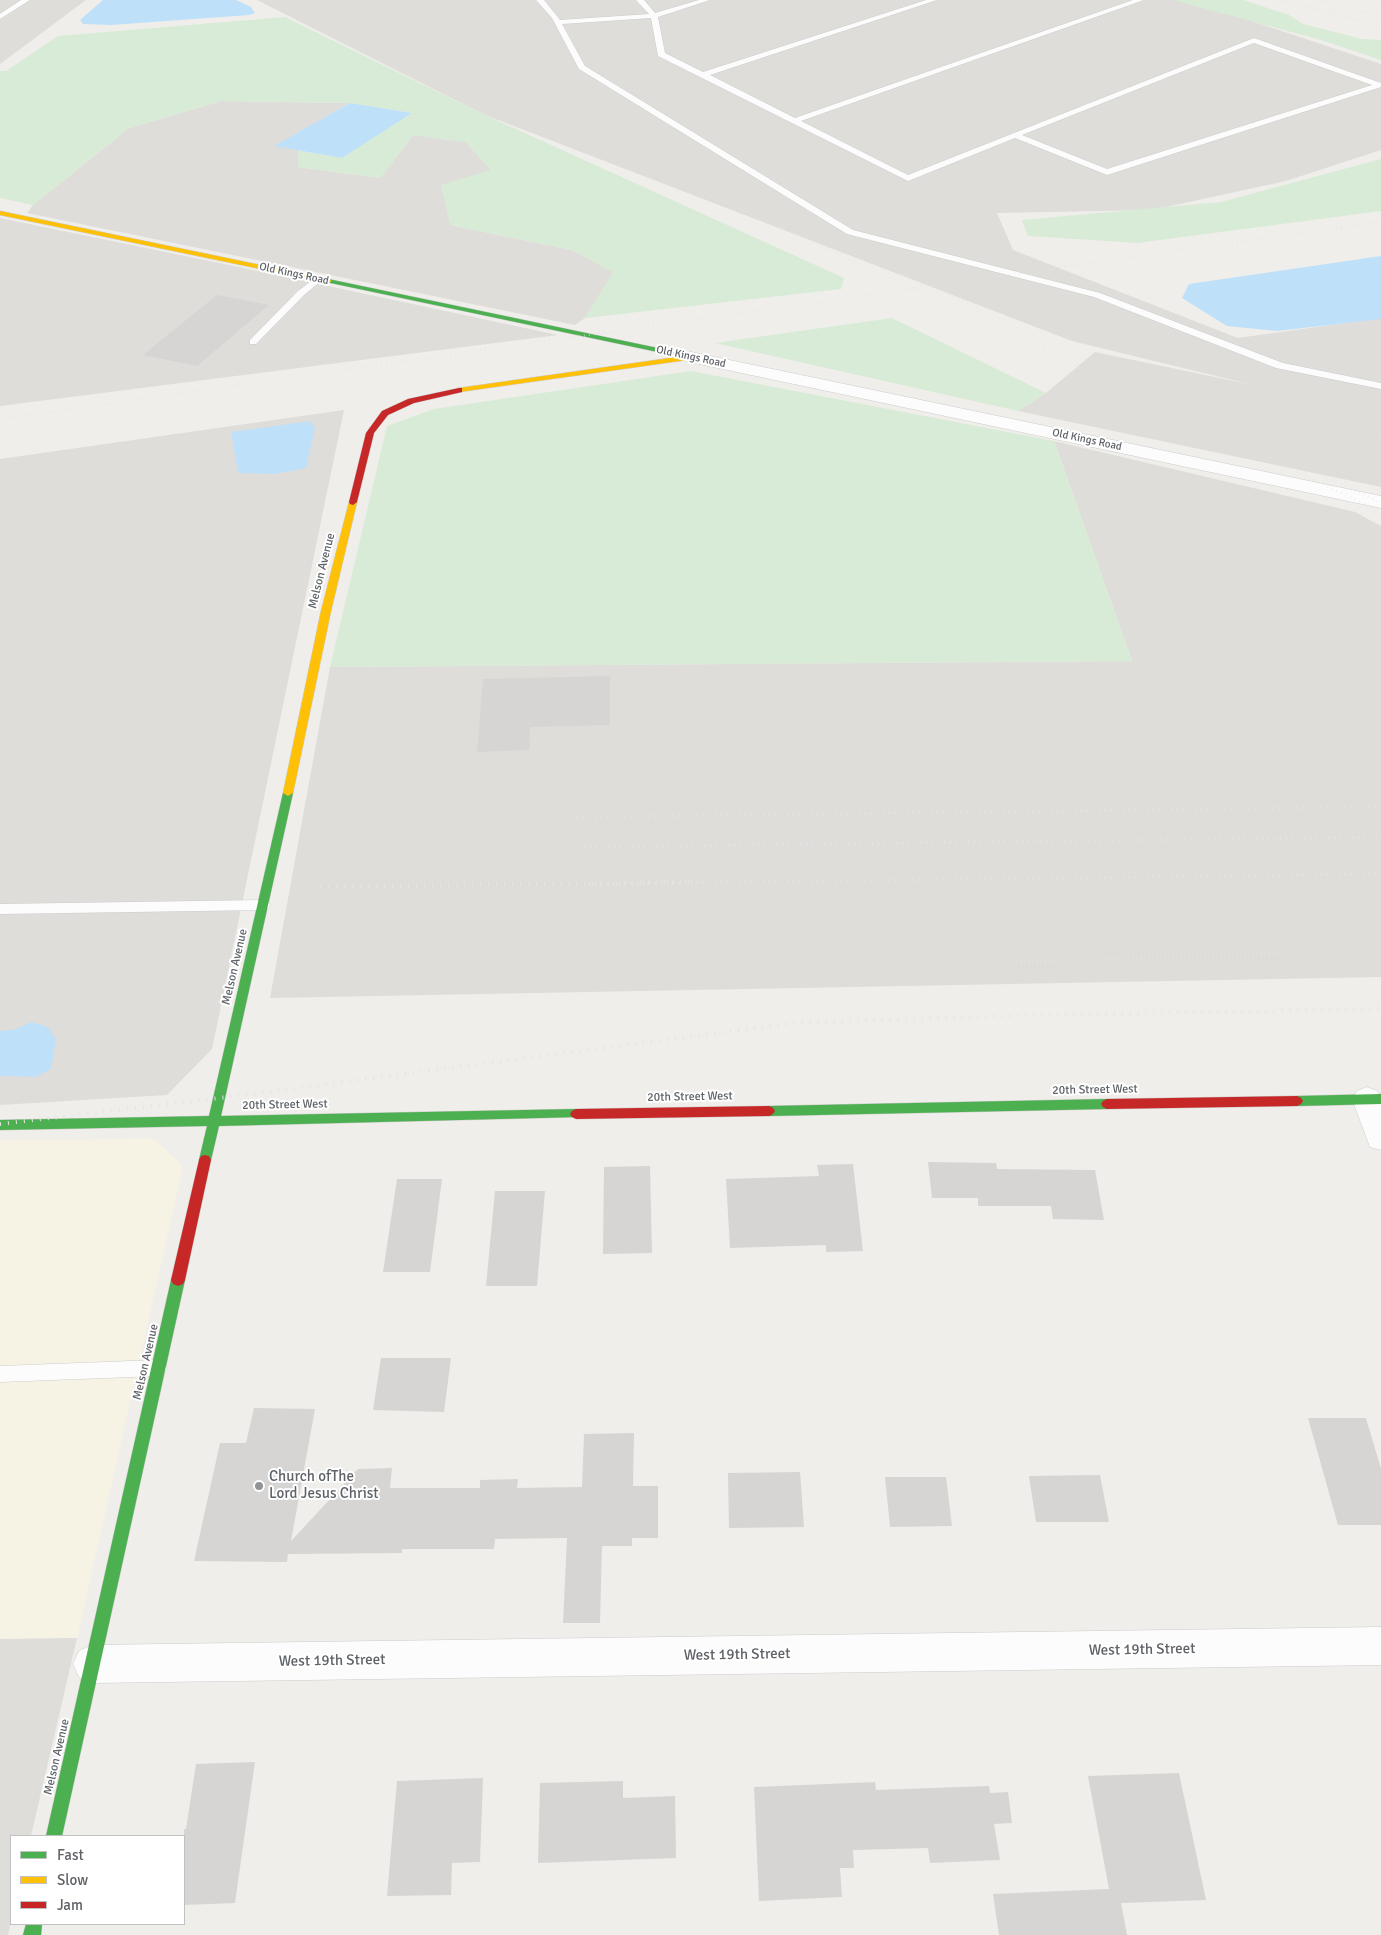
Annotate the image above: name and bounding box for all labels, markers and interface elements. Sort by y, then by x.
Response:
street label: Old Kings Road [258,260,330,288]
street label: Old Kings Road [655,343,727,371]
street label: Old Kings Road [1051,426,1123,454]
street label: Melson Avenue [306,532,338,610]
street label: Melson Avenue [219,928,251,1006]
street label: 20th Street West [1052,1082,1138,1098]
street label: 20th Street West [647,1089,733,1105]
street label: 20th Street West [242,1097,328,1113]
street label: Melson Avenue [130,1323,162,1401]
place label: Church ofThe Lord Jesus Christ [269,1468,379,1503]
marker: Church ofThe Lord Jesus Christ [253,1480,265,1492]
street label: West 19th Street [1088,1640,1196,1660]
street label: West 19th Street [683,1645,791,1665]
street label: West 19th Street [278,1651,386,1671]
street label: Melson Avenue [41,1718,73,1796]
legend [10,1835,185,1925]
text: Fast [57,1846,84,1864]
text: Slow [57,1871,88,1889]
text: Jam [57,1896,83,1914]

